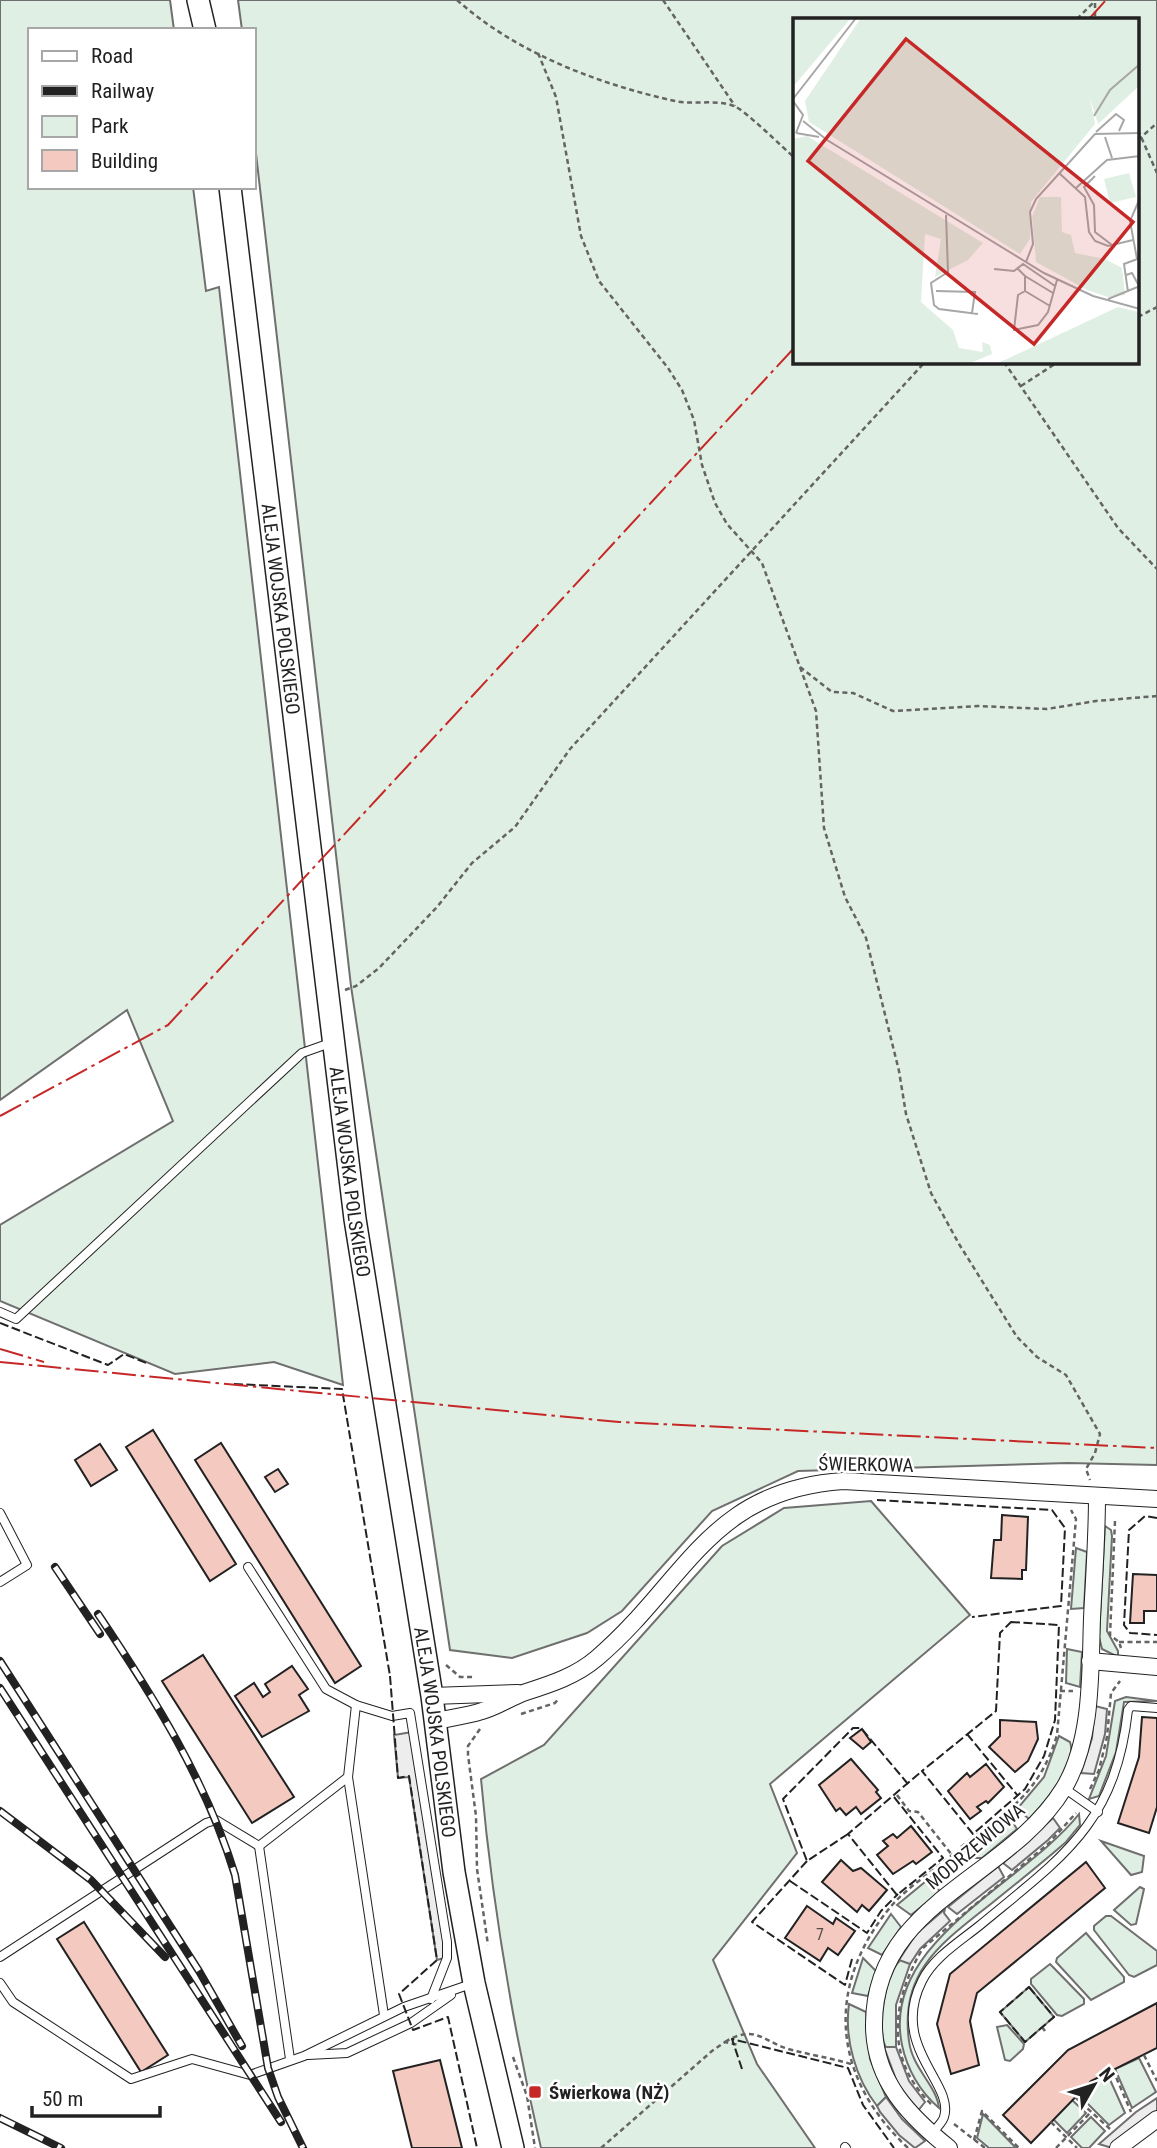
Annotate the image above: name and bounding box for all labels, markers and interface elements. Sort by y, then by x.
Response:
inset map [793,18,1140,364]
legend [28,28,256,189]
text: Road [91,44,133,68]
text: Railway [91,79,154,103]
text: Park [91,114,129,138]
text: Building [91,149,158,173]
street label: ALEJA WOJSKA POLSKIEGO [256,502,305,716]
street label: ALEJA WOJSKA POLSKIEGO [325,1065,375,1279]
street label: ŚWIERKOWA [818,1452,914,1477]
street label: ALEJA WOJSKA POLSKIEGO [409,1625,461,1839]
street label: MODRZEWIOWA [921,1798,1029,1894]
house number: 7 [816,1925,824,1944]
north arrow [1059,2050,1129,2120]
text: N [1094,2063,1119,2086]
scale bar [32,2074,159,2118]
place label: Świerkowa (NŻ) [549,2081,669,2104]
marker: Świerkowa (NŻ) [527,2084,543,2100]
text: 50 m [42,2087,83,2111]

